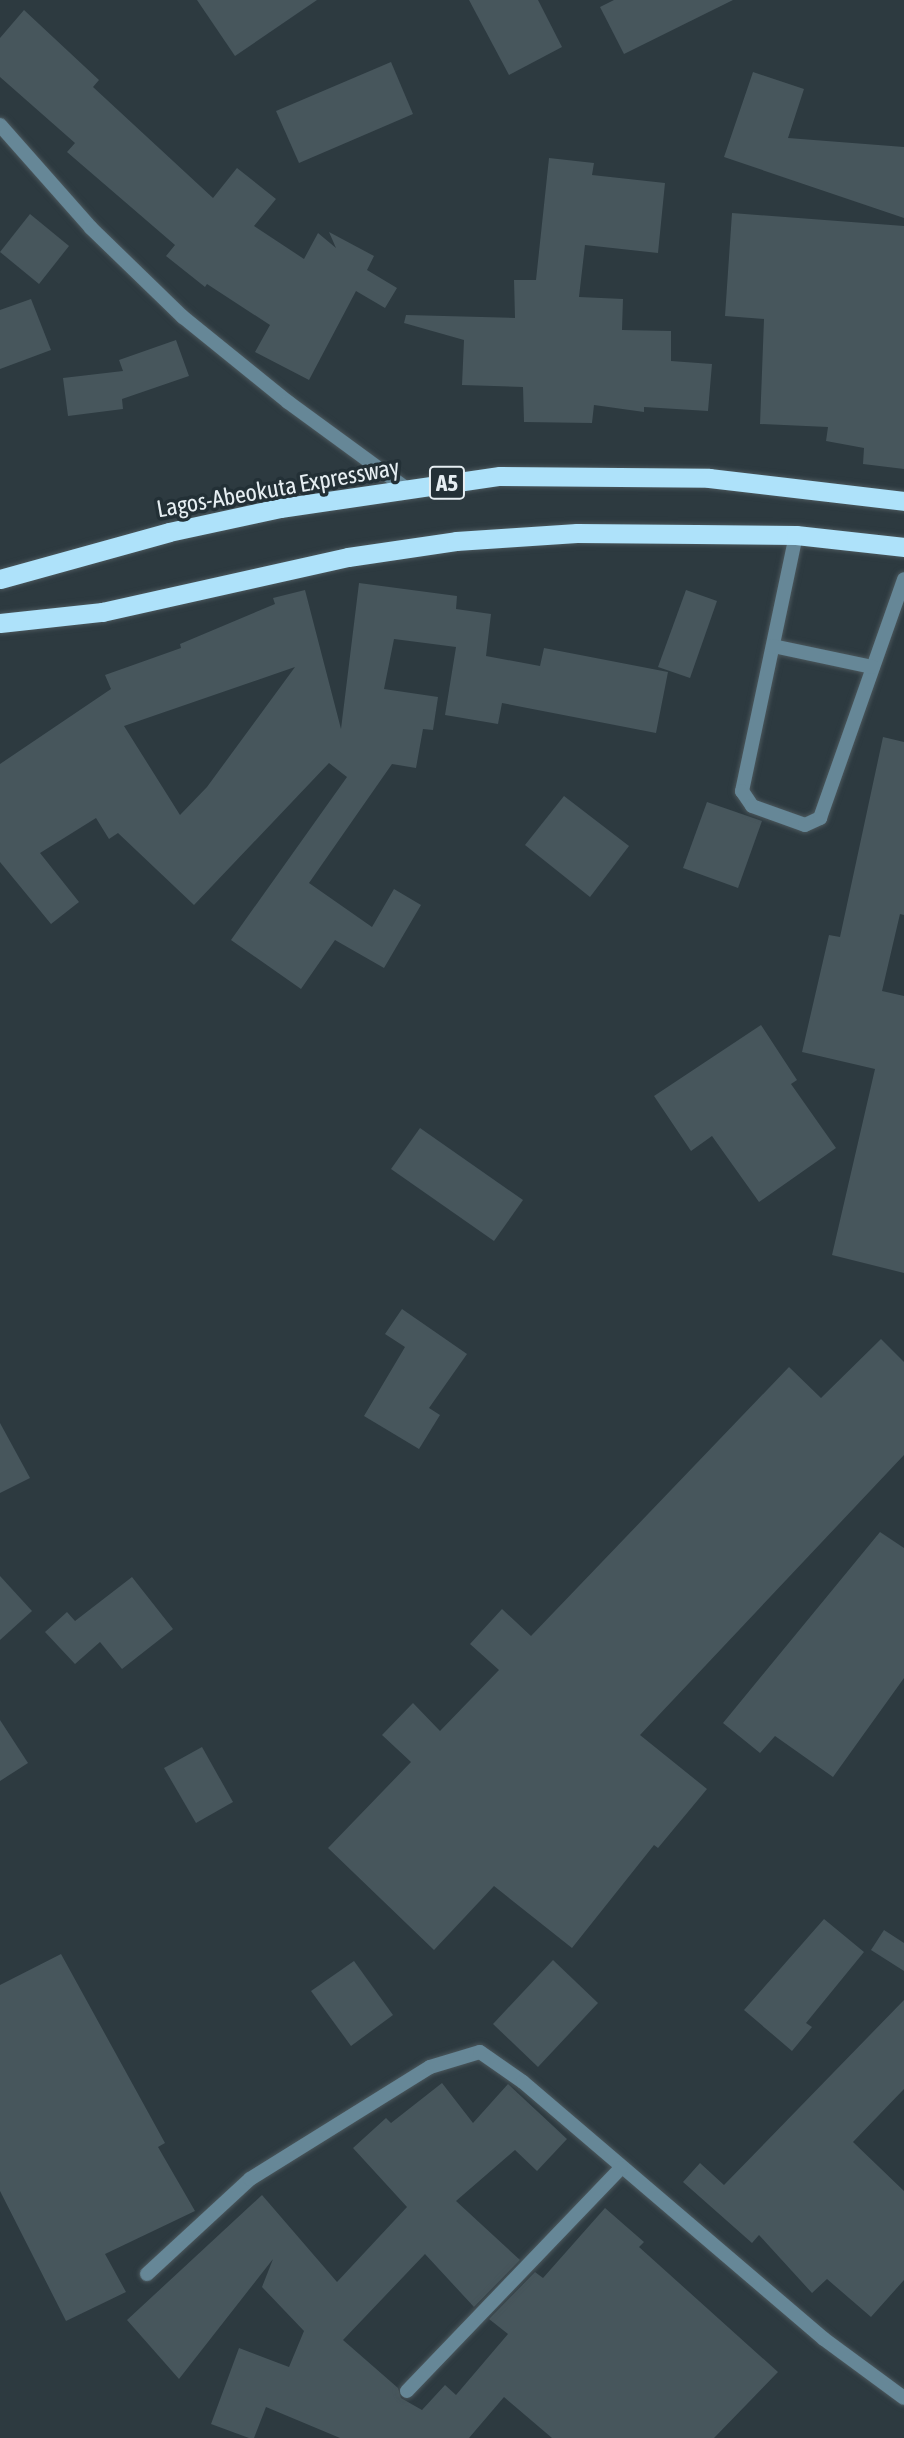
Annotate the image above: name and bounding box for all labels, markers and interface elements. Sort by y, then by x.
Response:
street label: Lagos-Abeokuta Expressway [154,452,402,524]
road number: A5 [428,463,466,503]

